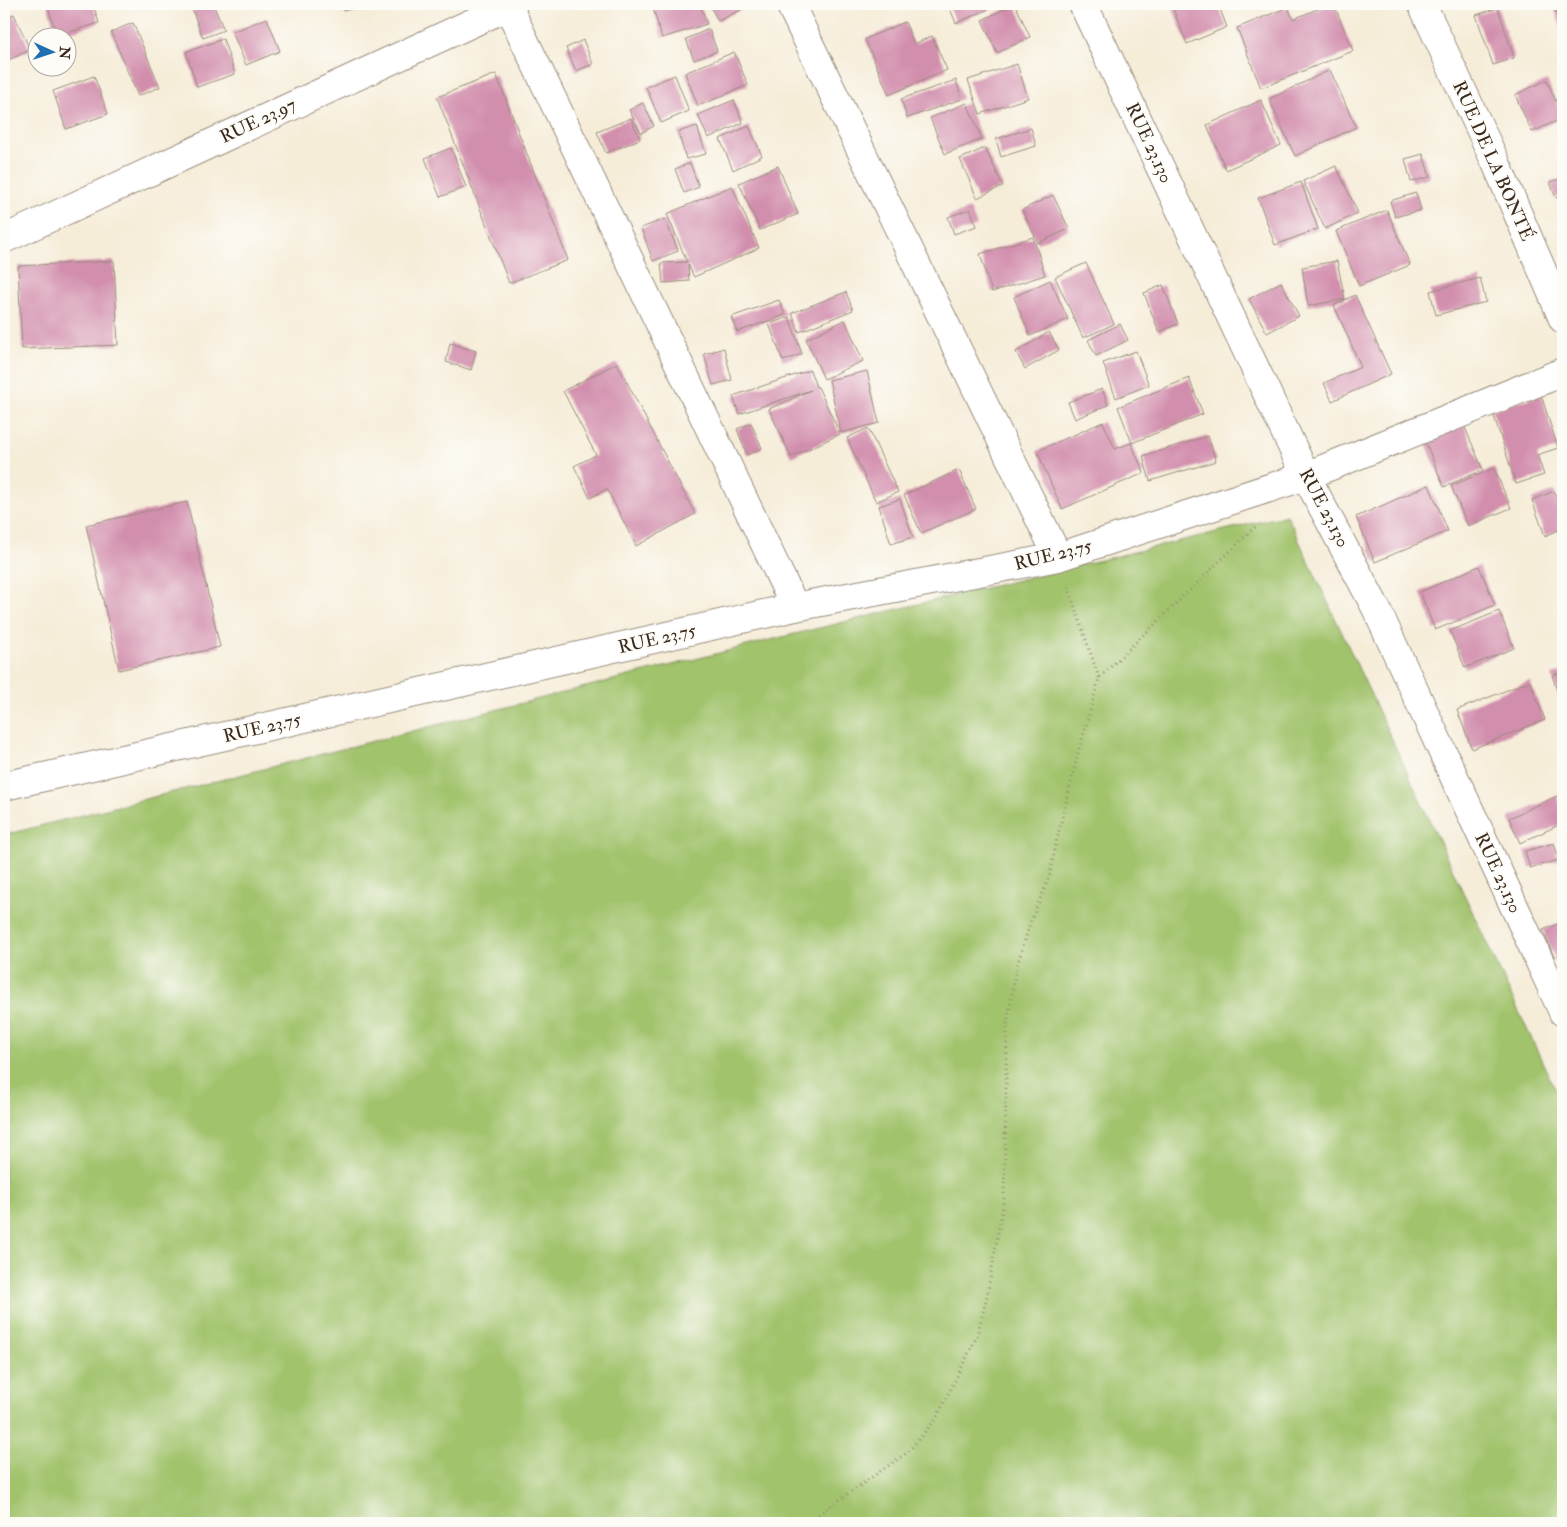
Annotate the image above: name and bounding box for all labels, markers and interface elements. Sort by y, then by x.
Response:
north arrow [28,28,78,78]
text: N [56,45,73,60]
street label: RUE DE LA BONTÉ [1447,77,1539,245]
street label: RUE 23.97 [216,93,300,149]
street label: RUE 23.130 [1120,99,1178,187]
street label: RUE 23.130 [1294,464,1354,552]
street label: RUE 23.75 [1012,534,1094,576]
street label: RUE 23.75 [616,619,698,659]
street label: RUE 23.75 [221,708,303,748]
street label: RUE 23.130 [1469,829,1527,917]

